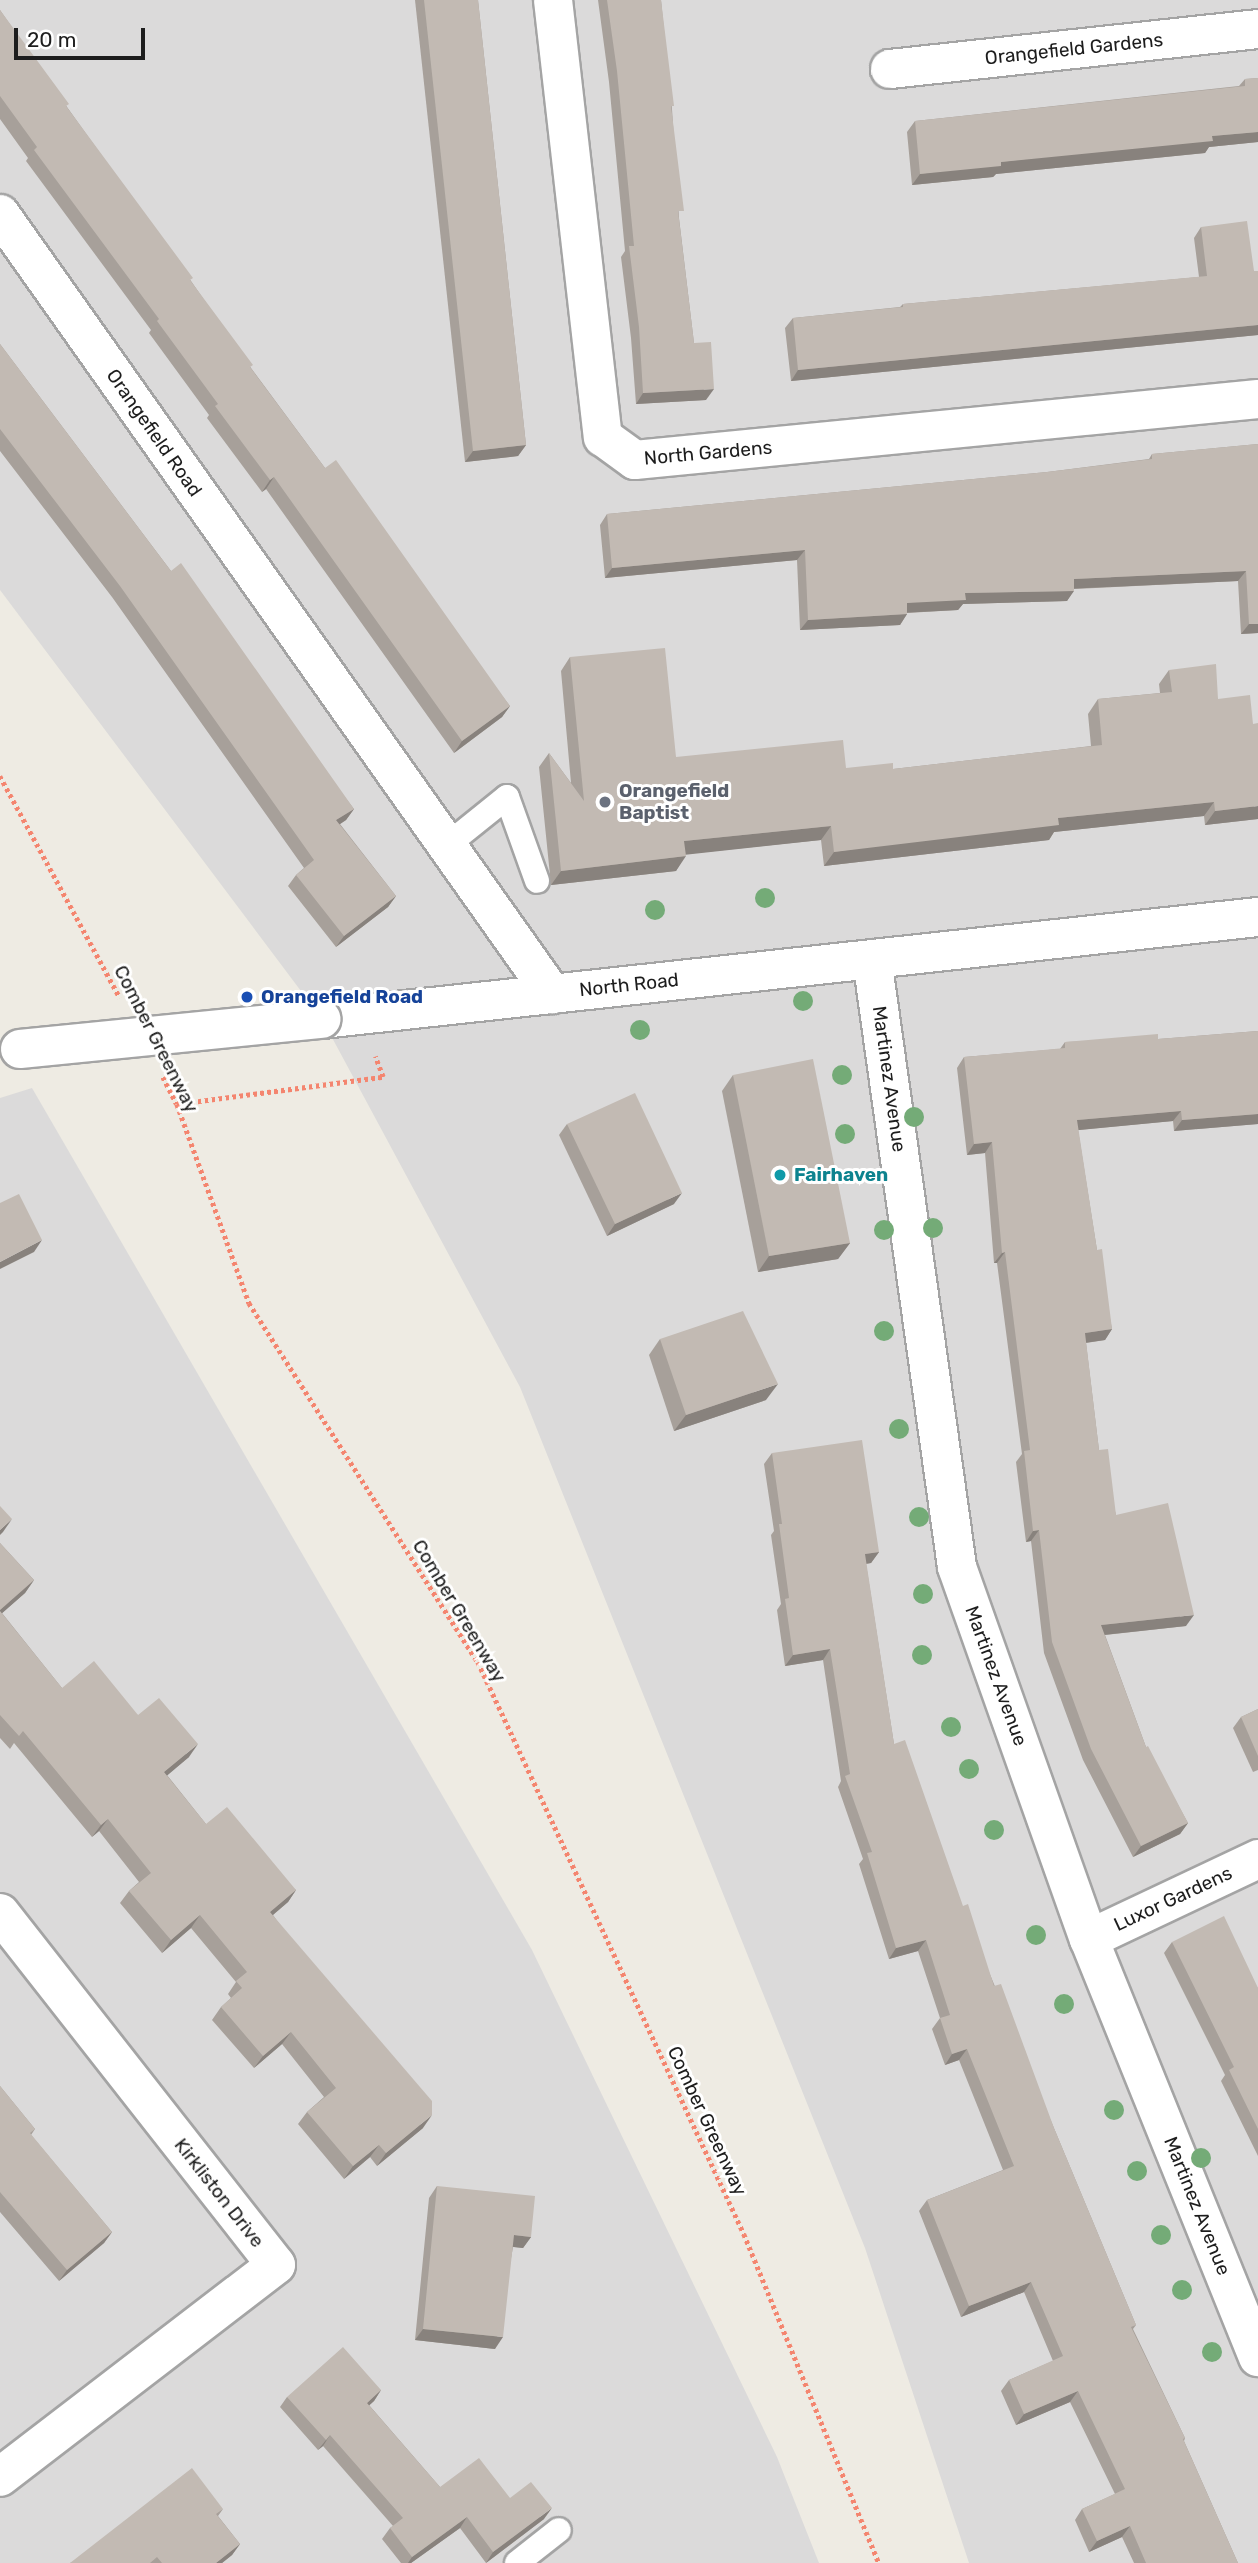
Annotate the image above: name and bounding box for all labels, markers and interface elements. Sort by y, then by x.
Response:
scale bar [18,14,149,58]
text: 20 m [27,27,76,52]
street label: Orangefield Gardens [984,28,1164,70]
street label: Orangefield Road [102,365,206,501]
street label: North Gardens [643,436,773,470]
place label: Orangefield Baptist [619,780,729,824]
marker: Orangefield Baptist [597,794,613,810]
street label: Comber Greenway [109,961,203,1117]
street label: North Road [578,968,680,1002]
place label: Orangefield Road [261,986,423,1008]
marker: Orangefield Road [239,989,255,1005]
street label: Martinez Avenue [867,1004,911,1154]
place label: Fairhaven [794,1164,888,1186]
marker: Fairhaven [772,1167,788,1183]
street label: Comber Greenway [407,1535,511,1687]
street label: Martinez Avenue [960,1603,1032,1749]
street label: Luxor Gardens [1110,1862,1236,1936]
street label: Comber Greenway [662,2042,752,2200]
street label: Martinez Avenue [1159,2133,1235,2279]
street label: Kirkliston Drive [169,2134,269,2252]

